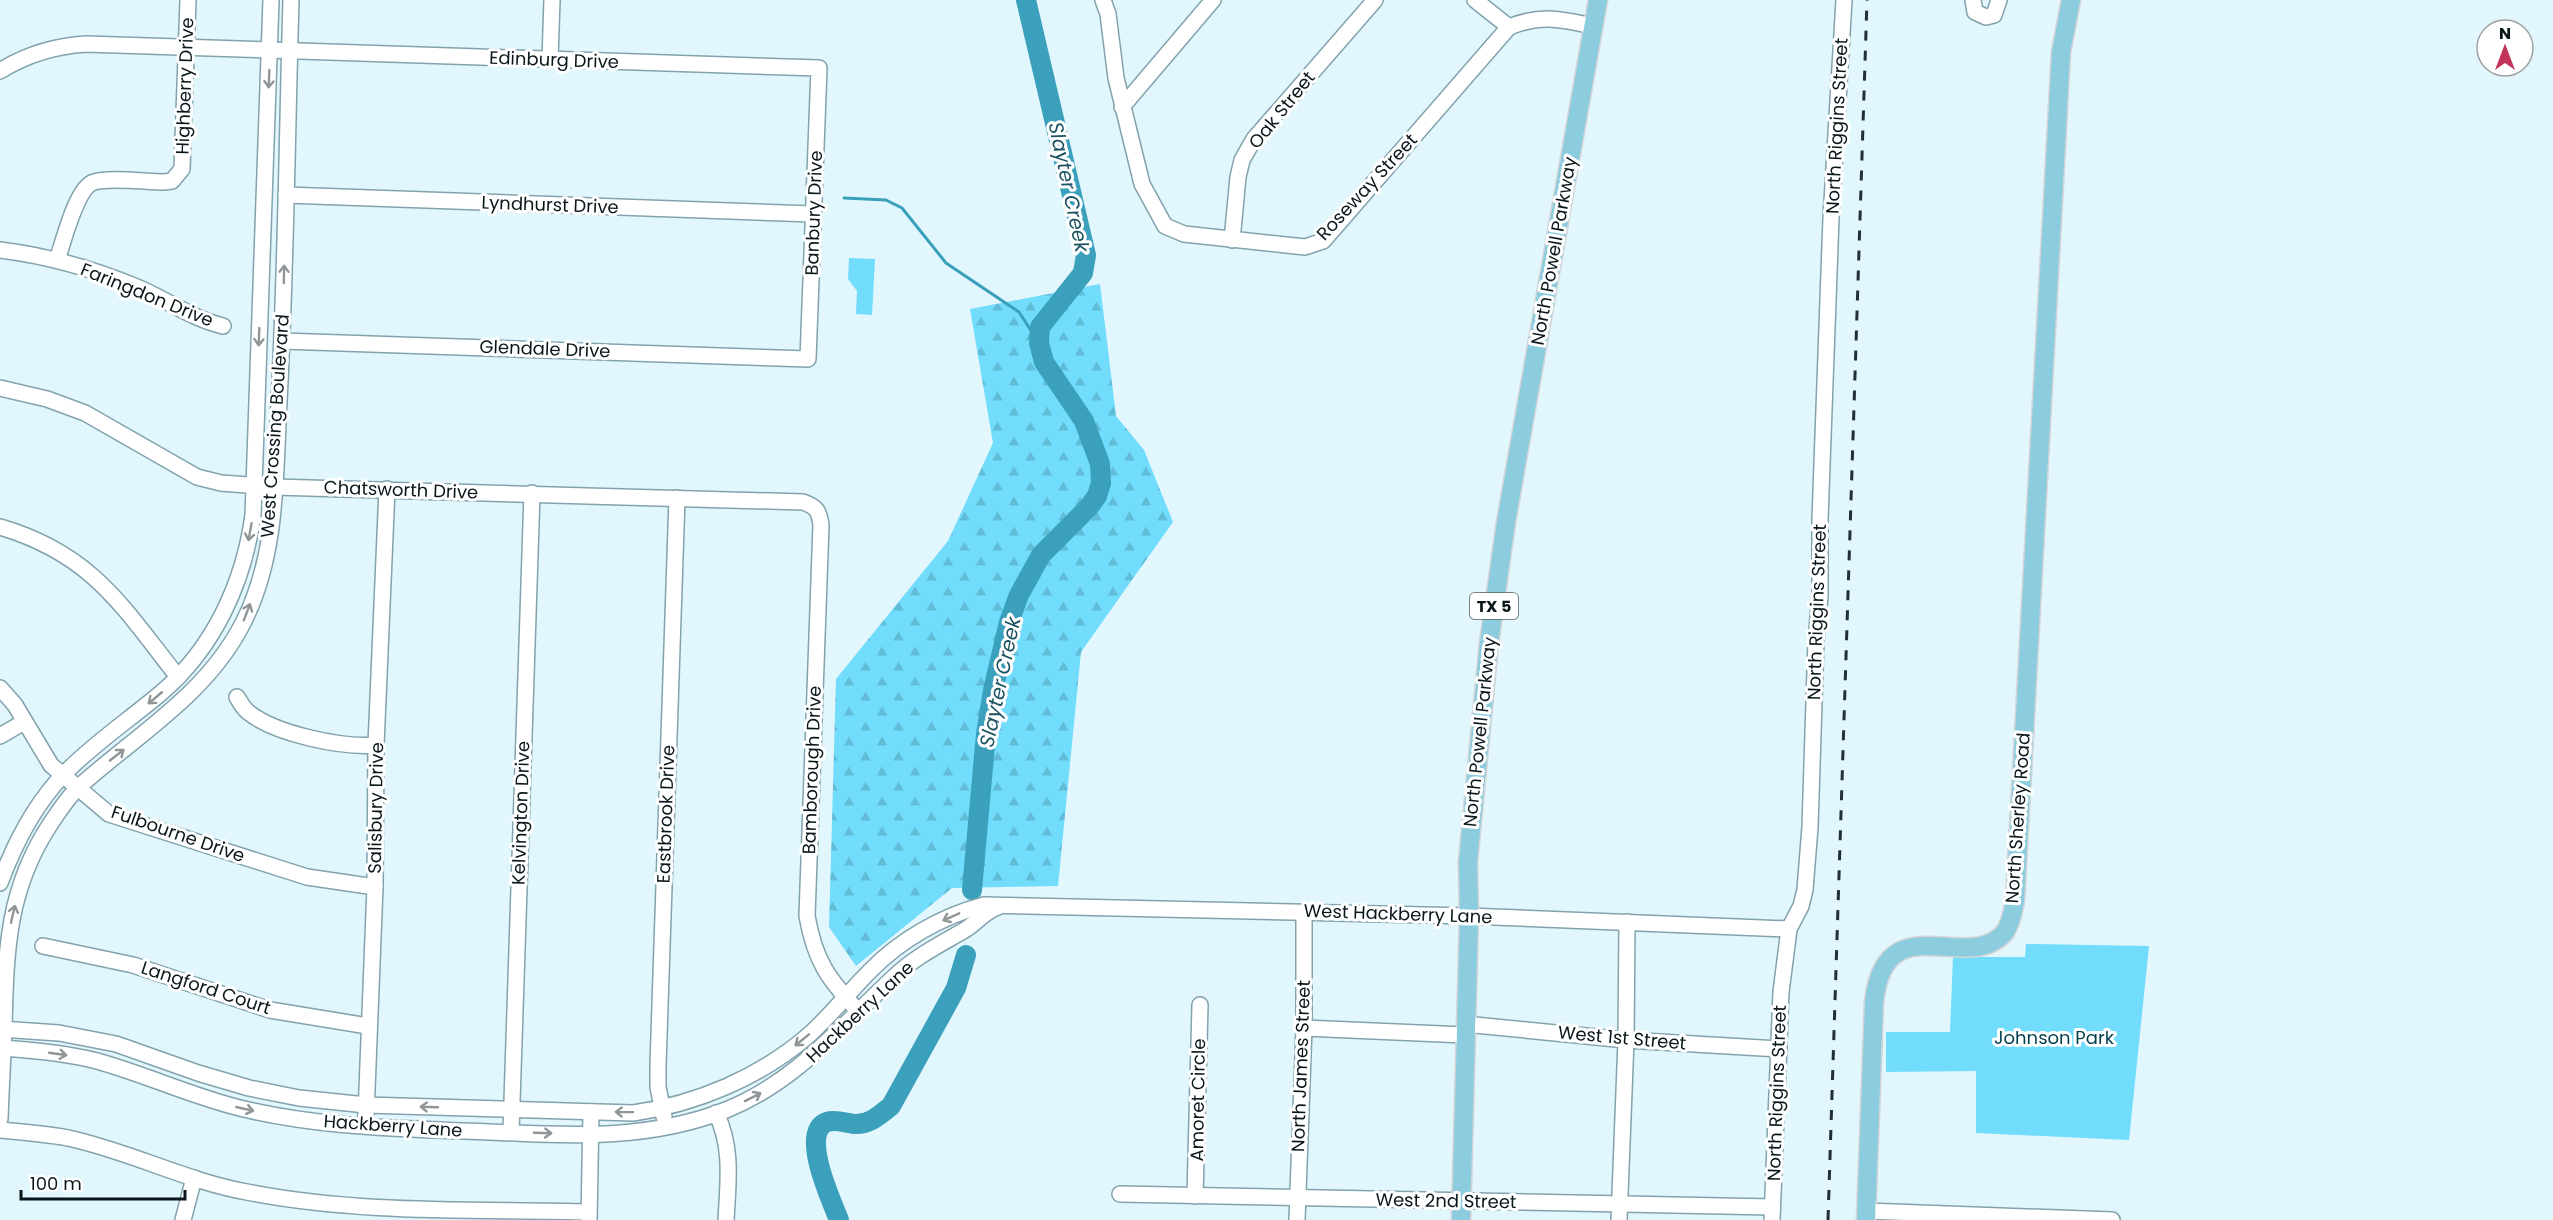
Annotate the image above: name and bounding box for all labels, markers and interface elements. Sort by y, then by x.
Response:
street label: Highberry Drive [170,17,199,155]
north arrow [2475,18,2535,78]
text: N [2499,22,2511,45]
street label: North Riggins Street [1819,37,1854,215]
street label: Edinburg Drive [489,45,619,74]
street label: Oak Street [1243,66,1321,154]
one-way arrow [263,69,274,89]
water label: Slayter Creek [1042,119,1097,256]
street label: Roseway Street [1311,128,1423,245]
street label: Banbury Drive [799,150,828,276]
street label: North Powell Parkway [1525,155,1582,347]
street label: Lyndhurst Drive [481,190,619,219]
street label: Faringdon Drive [77,256,217,333]
one-way arrow [278,265,290,285]
street label: West Crossing Boulevard [254,313,295,539]
one-way arrow [254,327,265,347]
street label: Glendale Drive [479,334,611,363]
street label: Chatsworth Drive [323,474,479,505]
one-way arrow [244,522,255,541]
street label: North Riggins Street [1801,523,1832,701]
road number: TX 5 [1470,593,1518,619]
one-way arrow [242,604,253,622]
water label: Slayter Creek [973,613,1028,750]
street label: North Powell Parkway [1457,636,1502,828]
street label: Bamborough Drive [796,685,827,855]
one-way arrow [147,691,163,704]
street label: North Sherley Road [1999,732,2036,904]
street label: Kelvington Drive [505,741,536,885]
street label: Salisbury Drive [362,742,389,874]
street label: Eastbrook Drive [651,744,680,884]
one-way arrow [109,748,125,761]
street label: Fulbourne Drive [108,799,248,868]
street label: West Hackberry Lane [1303,898,1493,929]
one-way arrow [8,905,19,924]
one-way arrow [942,912,960,924]
street label: Langford Court [138,955,274,1020]
street label: Hackberry Lane [800,955,919,1068]
street label: North James Street [1285,980,1316,1152]
street label: North Riggins Street [1761,1004,1792,1182]
street label: West 1st Street [1557,1019,1687,1056]
park label: Johnson Park [1994,1025,2115,1050]
one-way arrow [794,1034,810,1047]
street label: Amoret Circle [1184,1038,1211,1162]
one-way arrow [48,1049,68,1060]
one-way arrow [744,1090,762,1102]
one-way arrow [420,1102,440,1113]
one-way arrow [235,1103,254,1115]
one-way arrow [615,1107,635,1118]
street label: Hackberry Lane [323,1108,463,1143]
one-way arrow [533,1128,553,1139]
scale bar [21,1163,184,1201]
text: 100 m [30,1171,82,1196]
street label: West 2nd Street [1375,1187,1517,1214]

